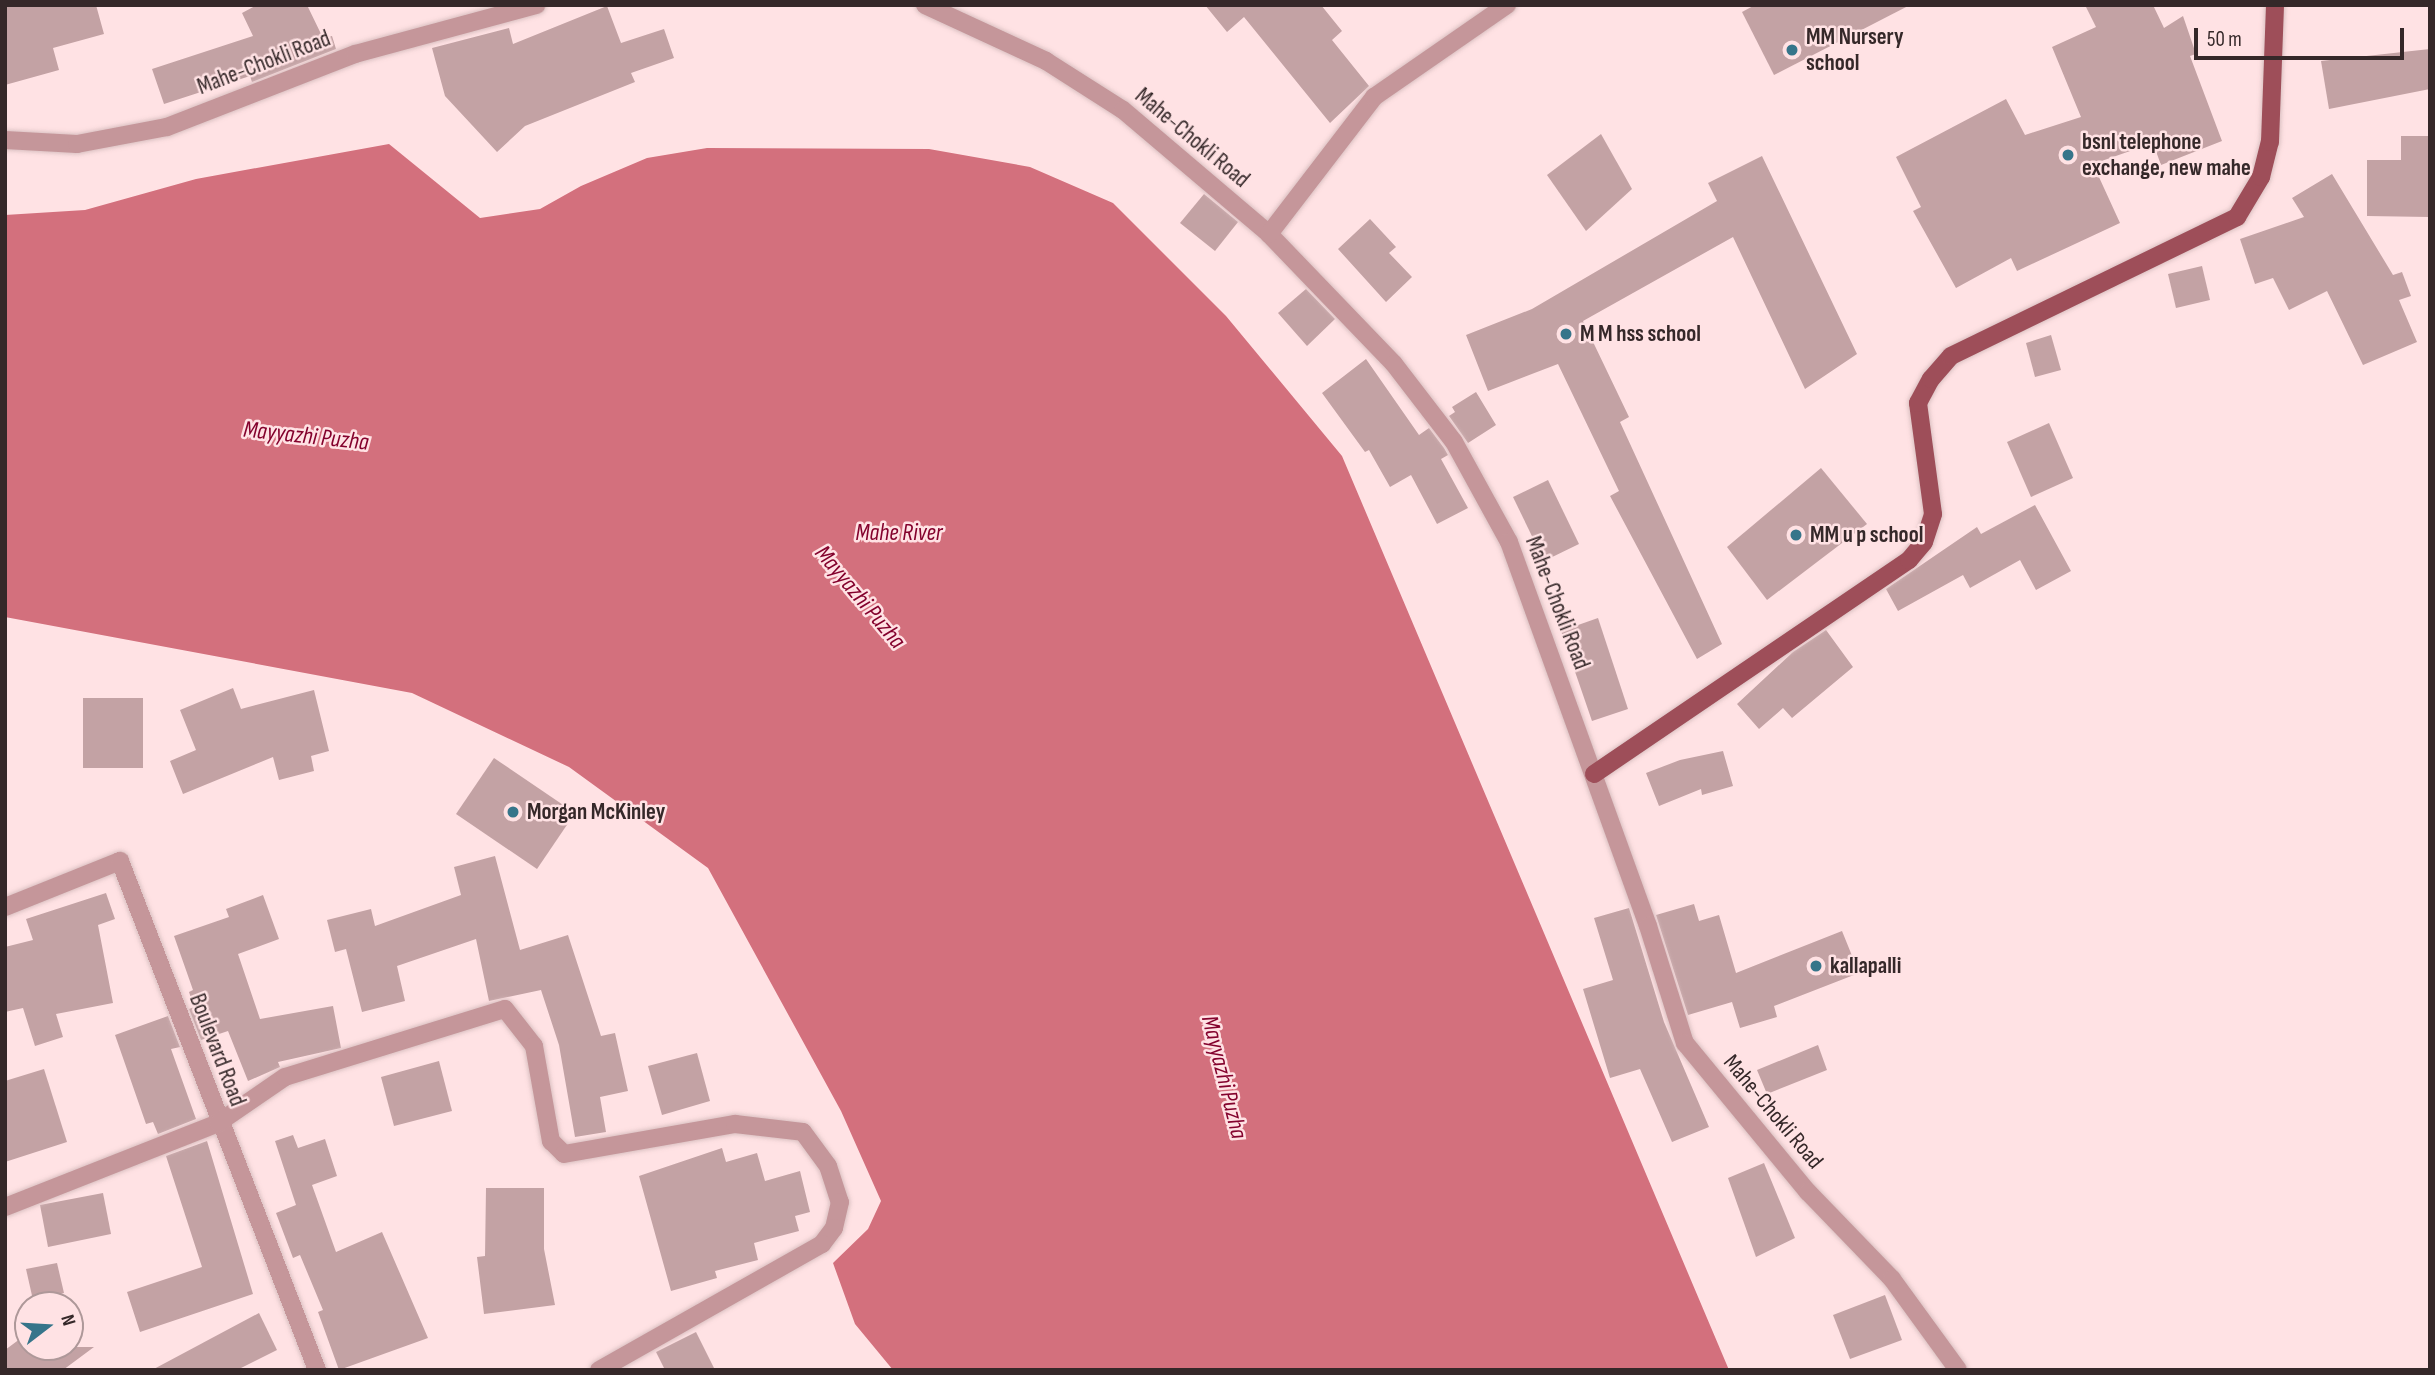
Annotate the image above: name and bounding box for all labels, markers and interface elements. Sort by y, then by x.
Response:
scale bar [2197,14,2407,58]
place label: MM Nursery school [1806,23,1903,77]
street label: Mahe-Chokli Road [194,25,334,101]
text: 50 m [2207,27,2242,52]
marker: MM Nursery school [1784,42,1800,58]
street label: Mahe-Chokli Road [1129,82,1255,194]
place label: bsnl telephone exchange, new mahe [2082,128,2251,182]
marker: bsnl telephone exchange, new mahe [2060,147,2076,163]
place label: M M hss school [1580,320,1701,348]
marker: M M hss school [1558,326,1574,342]
water label: Mayyazhi Puzha [242,415,370,457]
water label: Mahe River [855,519,943,547]
place label: MM u p school [1810,521,1923,549]
marker: MM u p school [1788,527,1804,543]
street label: Mahe-Chokli Road [1519,533,1595,673]
water label: Mayyazhi Puzha [809,540,911,654]
place label: Morgan McKinley [527,798,665,826]
marker: Morgan McKinley [505,804,521,820]
place label: kallapalli [1830,952,1901,980]
marker: kallapalli [1808,958,1824,974]
street label: Boulevard Road [183,990,251,1110]
water label: Mayyazhi Puzha [1195,1012,1253,1142]
street label: Mahe-Chokli Road [1717,1049,1829,1175]
north arrow [14,1291,84,1361]
text: N [55,1312,80,1329]

